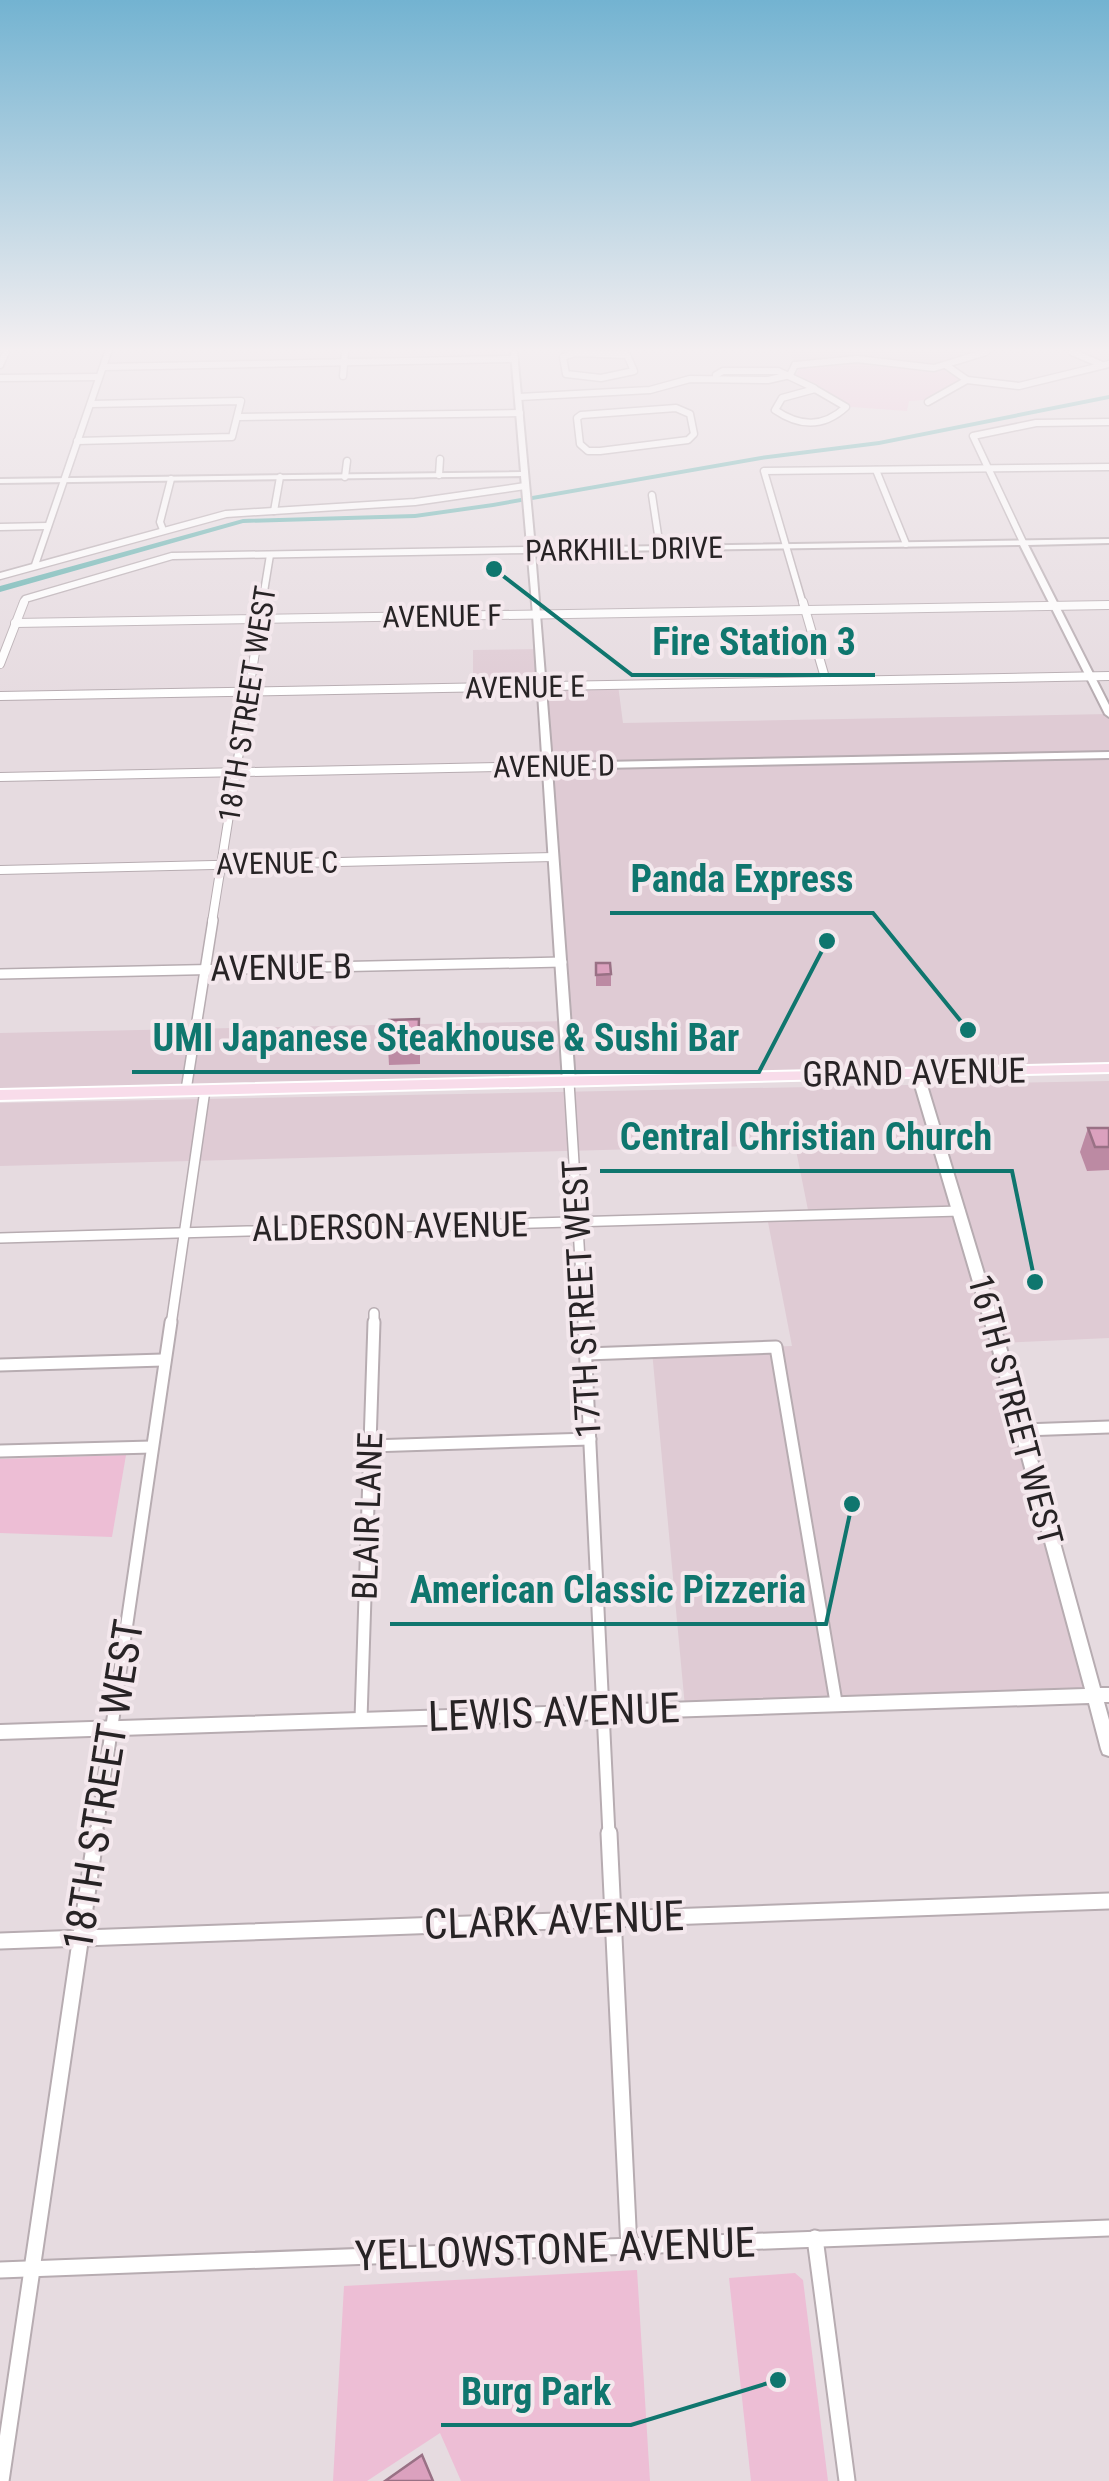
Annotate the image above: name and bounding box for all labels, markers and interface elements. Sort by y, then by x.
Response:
street label: PARKHILL DRIVE [525,530,723,568]
street label: 18TH STREET WEST [211,583,283,825]
street label: AVENUE F [382,597,502,635]
callout: Fire Station 3 [632,607,875,675]
text: Fire Station 3 [652,620,856,664]
street label: AVENUE E [465,668,585,706]
street label: AVENUE D [493,747,615,785]
street label: AVENUE C [216,844,338,882]
callout: Panda Express [610,845,873,913]
text: Panda Express [630,857,854,901]
street label: AVENUE B [210,946,352,990]
callout: UMI Japanese Steakhouse & Sushi Bar [132,1004,759,1072]
text: UMI Japanese Steakhouse & Sushi Bar [153,1016,739,1060]
street label: GRAND AVENUE [802,1051,1026,1095]
callout: Central Christian Church [600,1103,1012,1171]
text: Central Christian Church [620,1115,992,1159]
street label: 17TH STREET WEST [554,1159,610,1439]
street label: ALDERSON AVENUE [252,1204,528,1250]
street label: 16TH STREET WEST [959,1270,1071,1550]
street label: BLAIR LANE [345,1431,391,1601]
callout: American Classic Pizzeria [390,1556,826,1624]
text: American Classic Pizzeria [410,1568,806,1612]
street label: 18TH STREET WEST [53,1616,153,1954]
street label: LEWIS AVENUE [427,1683,681,1741]
street label: CLARK AVENUE [423,1891,685,1949]
street label: YELLOWSTONE AVENUE [354,2218,756,2280]
callout: Burg Park [441,2357,631,2425]
text: Burg Park [461,2370,612,2414]

